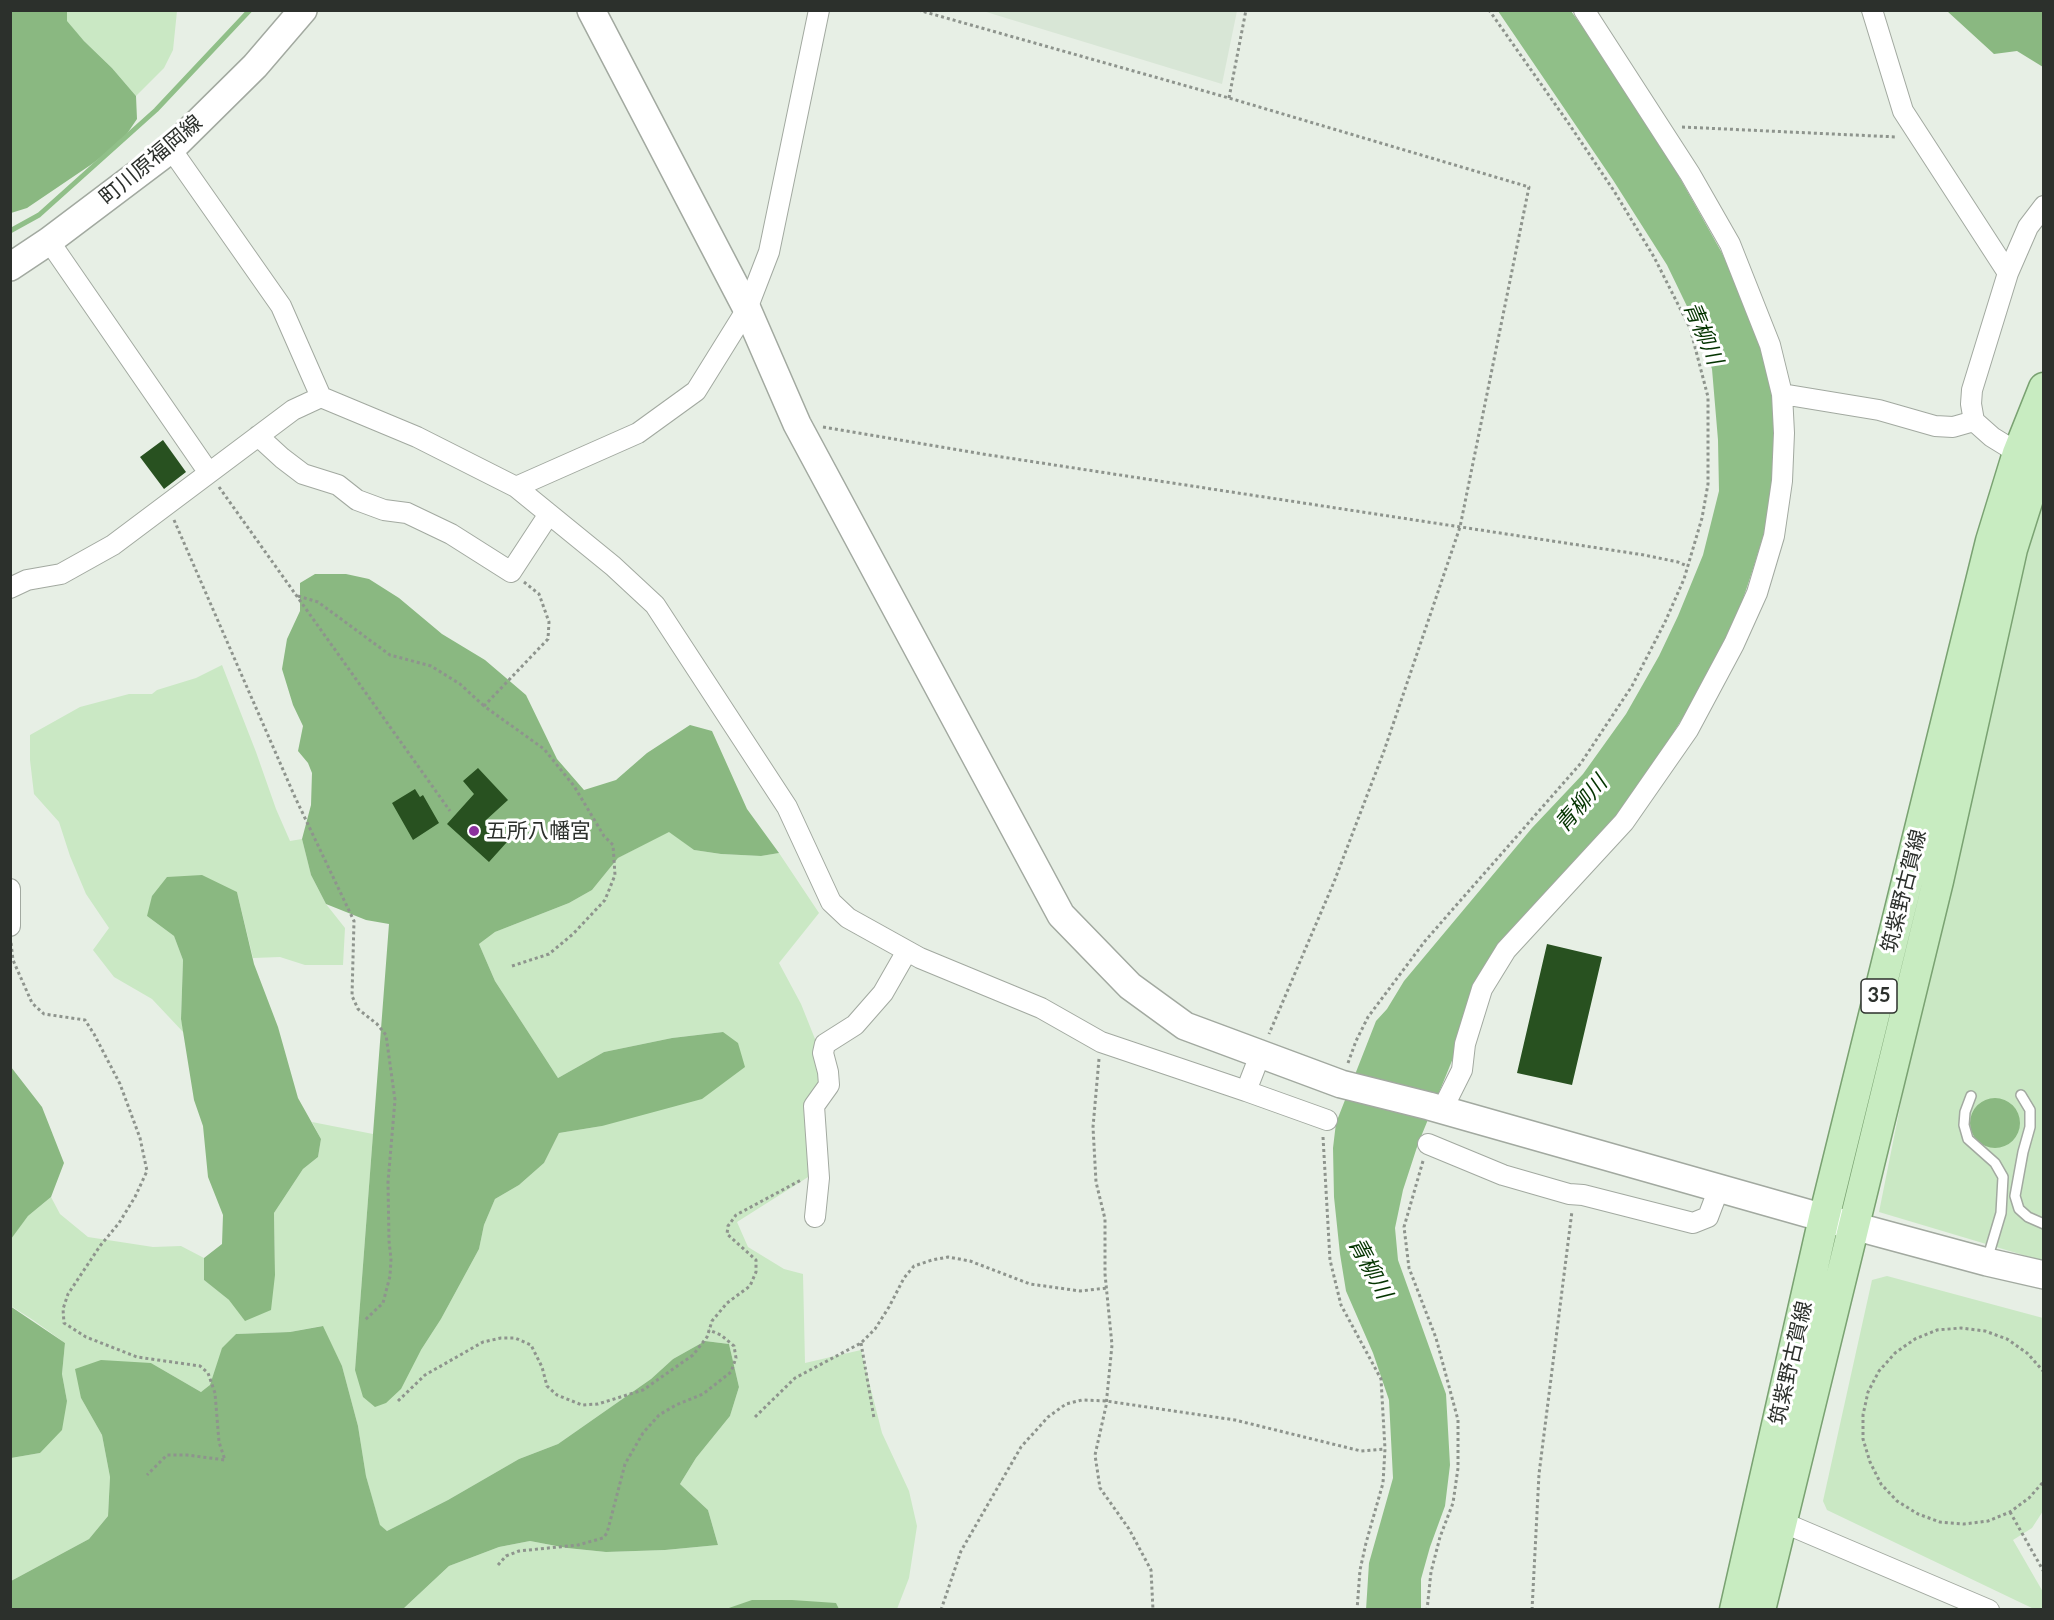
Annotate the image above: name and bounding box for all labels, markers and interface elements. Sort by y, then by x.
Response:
street label: 町川原福岡線 [95,110,207,210]
water label: 青柳川 [1678,297,1728,369]
water label: 青柳川 [1549,770,1613,838]
place label: 五所八幡宮 [486,818,591,844]
marker: 五所八幡宮 [467,824,481,838]
street label: 筑紫野古賀線 [1877,827,1931,955]
road number: 35 [1861,979,1897,1013]
water label: 青柳川 [1343,1233,1397,1303]
street label: 筑紫野古賀線 [1765,1299,1817,1427]

